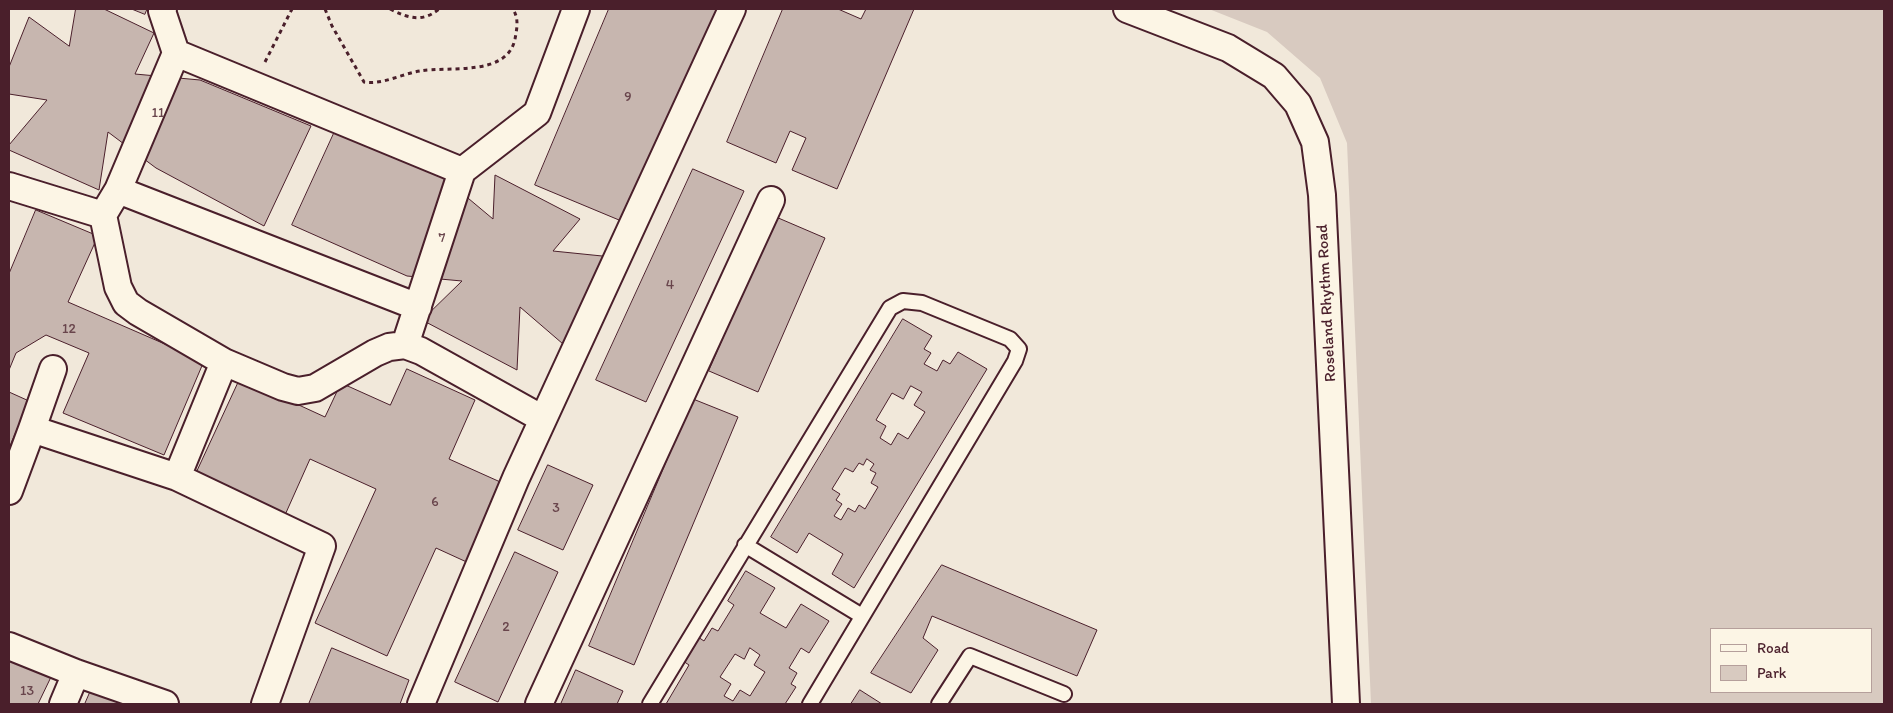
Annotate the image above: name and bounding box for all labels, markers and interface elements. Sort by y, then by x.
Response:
house number: 9 [624,89,632,105]
house number: 11 [152,105,164,121]
street label: Roseland Rhythm Road [1313,224,1341,382]
house number: 7 [439,230,445,246]
house number: 4 [666,277,674,293]
house number: 12 [62,321,76,337]
house number: 6 [431,494,439,510]
house number: 3 [552,500,560,516]
house number: 2 [502,619,510,635]
legend [1710,628,1873,693]
text: Road [1757,639,1789,657]
text: Park [1757,664,1787,682]
house number: 13 [20,683,34,699]

